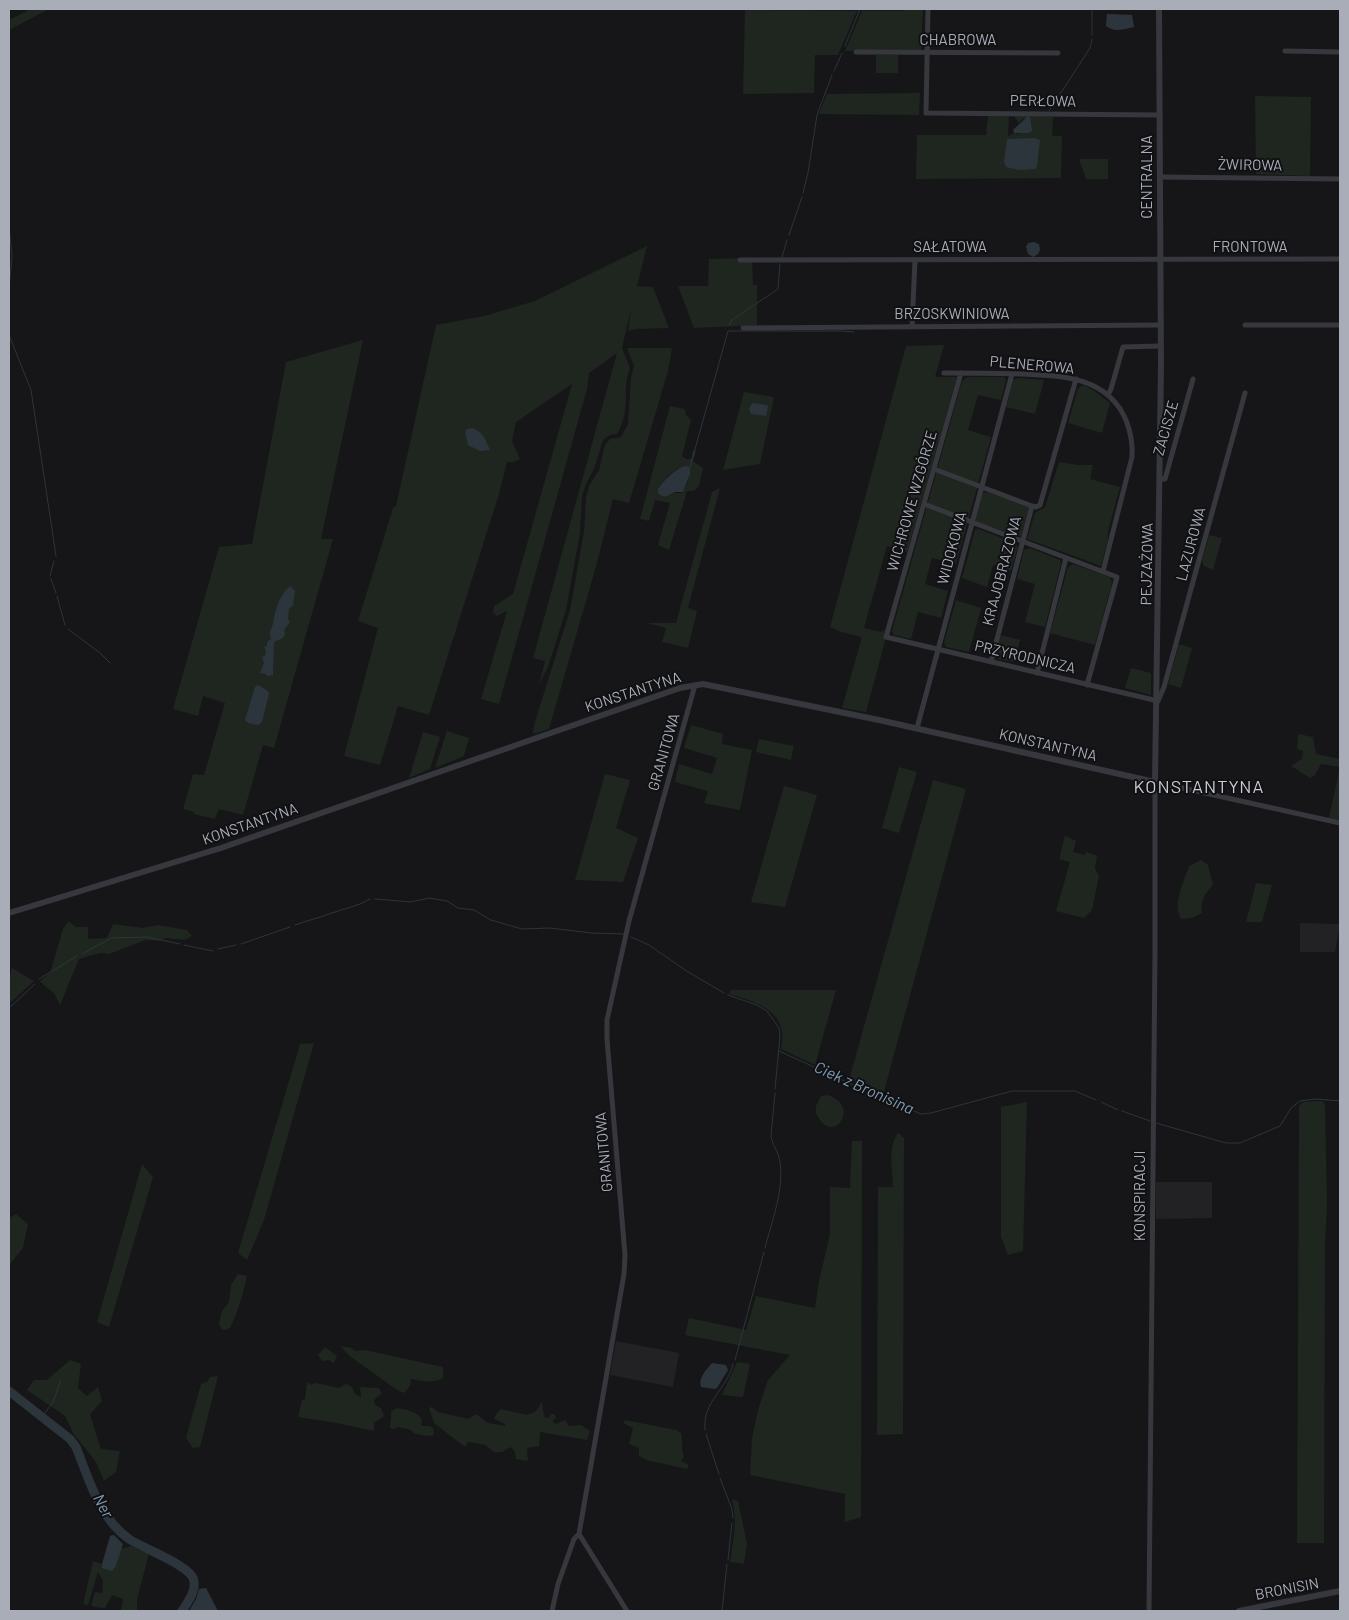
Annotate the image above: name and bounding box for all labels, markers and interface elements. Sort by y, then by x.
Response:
street label: CHABROWA [920,31,996,49]
street label: PERŁOWA [1010,91,1076,111]
street label: CENTRALNA [1138,135,1156,219]
street label: ŻWIROWA [1218,155,1282,175]
street label: SAŁATOWA [913,238,987,256]
street label: FRONTOWA [1212,238,1288,256]
street label: BRZOSKWINIOWA [894,305,1010,323]
street label: PLENEROWA [989,352,1075,378]
street label: ZACISZE [1150,398,1182,458]
street label: WICHROWE WZGÓRZE [883,428,941,574]
street label: LAZUROWA [1172,505,1210,583]
street label: WIDOKOWA [934,510,970,586]
street label: KRAJOBRAZOWA [979,514,1025,628]
street label: PEJZAŻOWA [1137,523,1157,605]
street label: PRZYRODNICZA [973,637,1077,677]
street label: KONSTANTYNA [583,668,683,716]
street label: GRANITOWA [644,711,684,793]
street label: KONSTANTYNA [997,725,1099,765]
district label: KONSTANTYNA [1132,776,1266,798]
street label: KONSTANTYNA [200,799,300,849]
water label: Ciek z Bronisina [811,1057,917,1119]
street label: GRANITOWA [592,1111,616,1193]
street label: KONSPIRACJI [1131,1151,1149,1241]
water label: Ner [89,1491,117,1521]
street label: BRONISIN [1254,1574,1320,1604]

